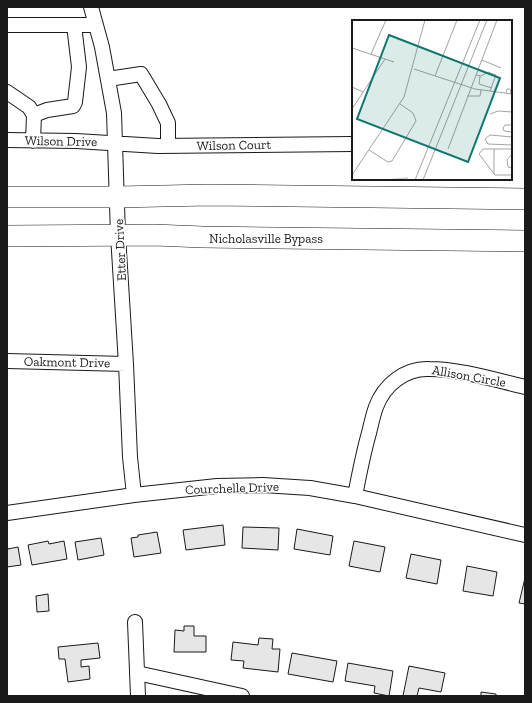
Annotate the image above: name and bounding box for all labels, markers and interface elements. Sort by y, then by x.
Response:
inset map [352,20,512,180]
street label: Wilson Drive [25,133,97,149]
street label: Wilson Court [197,137,272,153]
street label: Etter Drive [111,219,129,281]
street label: Nicholasville Bypass [209,231,323,246]
street label: Oakmont Drive [24,354,110,370]
street label: Allison Circle [431,362,507,390]
street label: Courchelle Drive [185,479,279,497]

